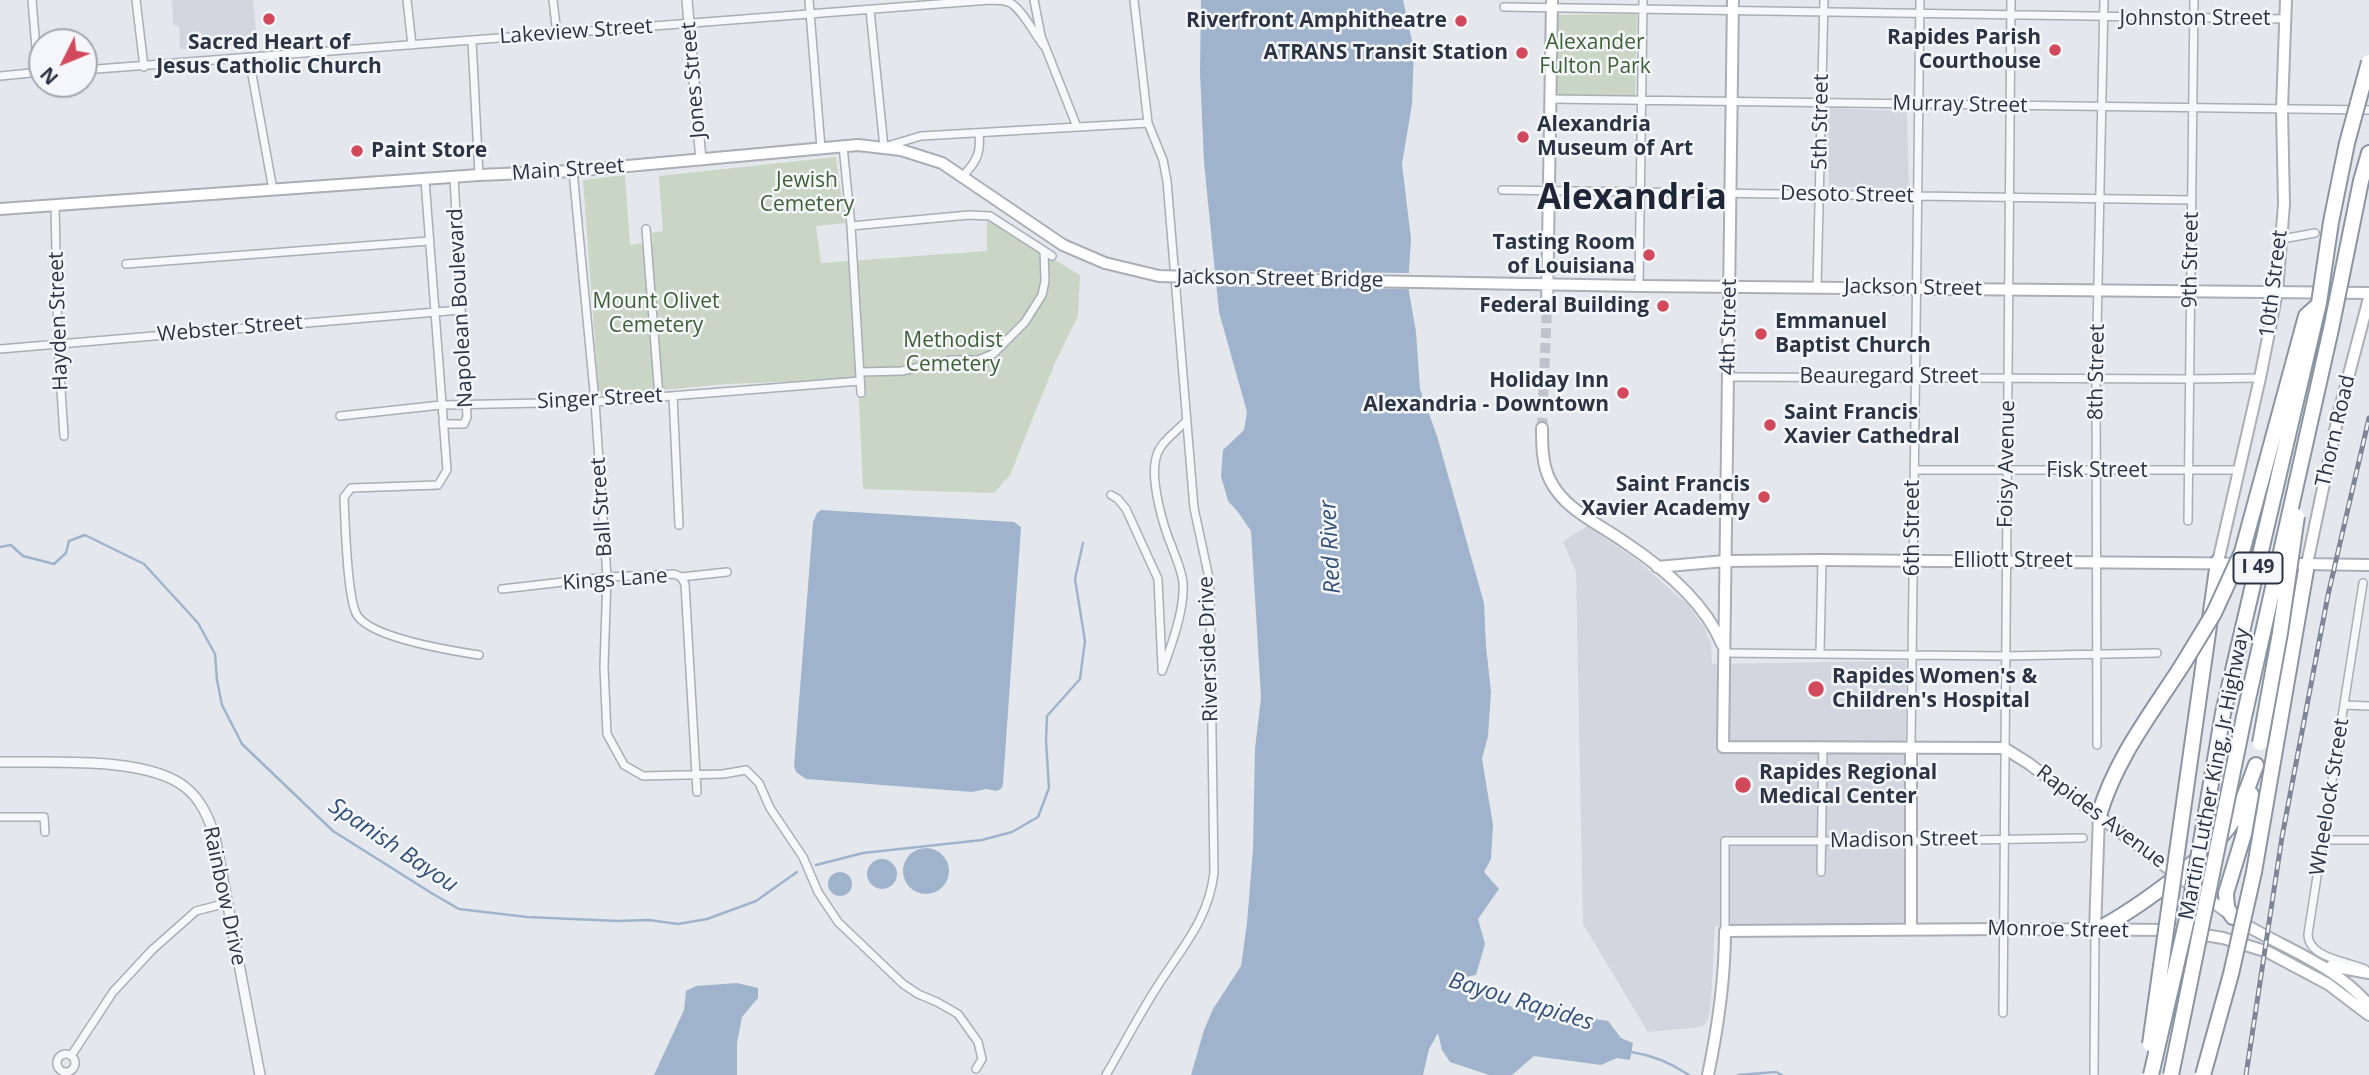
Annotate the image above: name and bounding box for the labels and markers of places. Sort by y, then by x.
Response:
place label: Riverfront Amphitheatre [1186,8,1447,34]
marker: Sacred Heart of Jesus Catholic Church [261,11,277,27]
marker: Riverfront Amphitheatre [1453,13,1469,29]
place label: Rapides Parish Courthouse [1887,25,2041,75]
place label: Sacred Heart of Jesus Catholic Church [156,30,382,80]
place label: ATRANS Transit Station [1264,40,1508,66]
marker: Rapides Parish Courthouse [2047,42,2063,58]
marker: ATRANS Transit Station [1514,45,1530,61]
place label: Alexandria Museum of Art [1537,112,1693,162]
marker: Alexandria Museum of Art [1515,129,1531,145]
place label: Paint Store [371,138,487,164]
marker: Paint Store [349,143,365,159]
place label: Tasting Room of Louisiana [1493,230,1635,280]
marker: Tasting Room of Louisiana [1641,247,1657,263]
place label: Federal Building [1479,293,1649,319]
marker: Federal Building [1655,298,1671,314]
place label: Emmanuel Baptist Church [1775,309,1931,359]
marker: Emmanuel Baptist Church [1753,326,1769,342]
place label: Holiday Inn Alexandria - Downtown [1363,368,1609,418]
marker: Holiday Inn Alexandria - Downtown [1615,385,1631,401]
place label: Saint Francis Xavier Cathedral [1784,400,1960,450]
marker: Saint Francis Xavier Cathedral [1762,417,1778,433]
place label: Saint Francis Xavier Academy [1581,472,1750,522]
marker: Saint Francis Xavier Academy [1756,489,1772,505]
place label: Rapides Women's & Children's Hospital [1832,664,2037,714]
marker: Rapides Women's & Children's Hospital [1806,679,1826,699]
place label: Rapides Regional Medical Center [1759,760,1937,810]
marker: Rapides Regional Medical Center [1733,775,1753,795]

